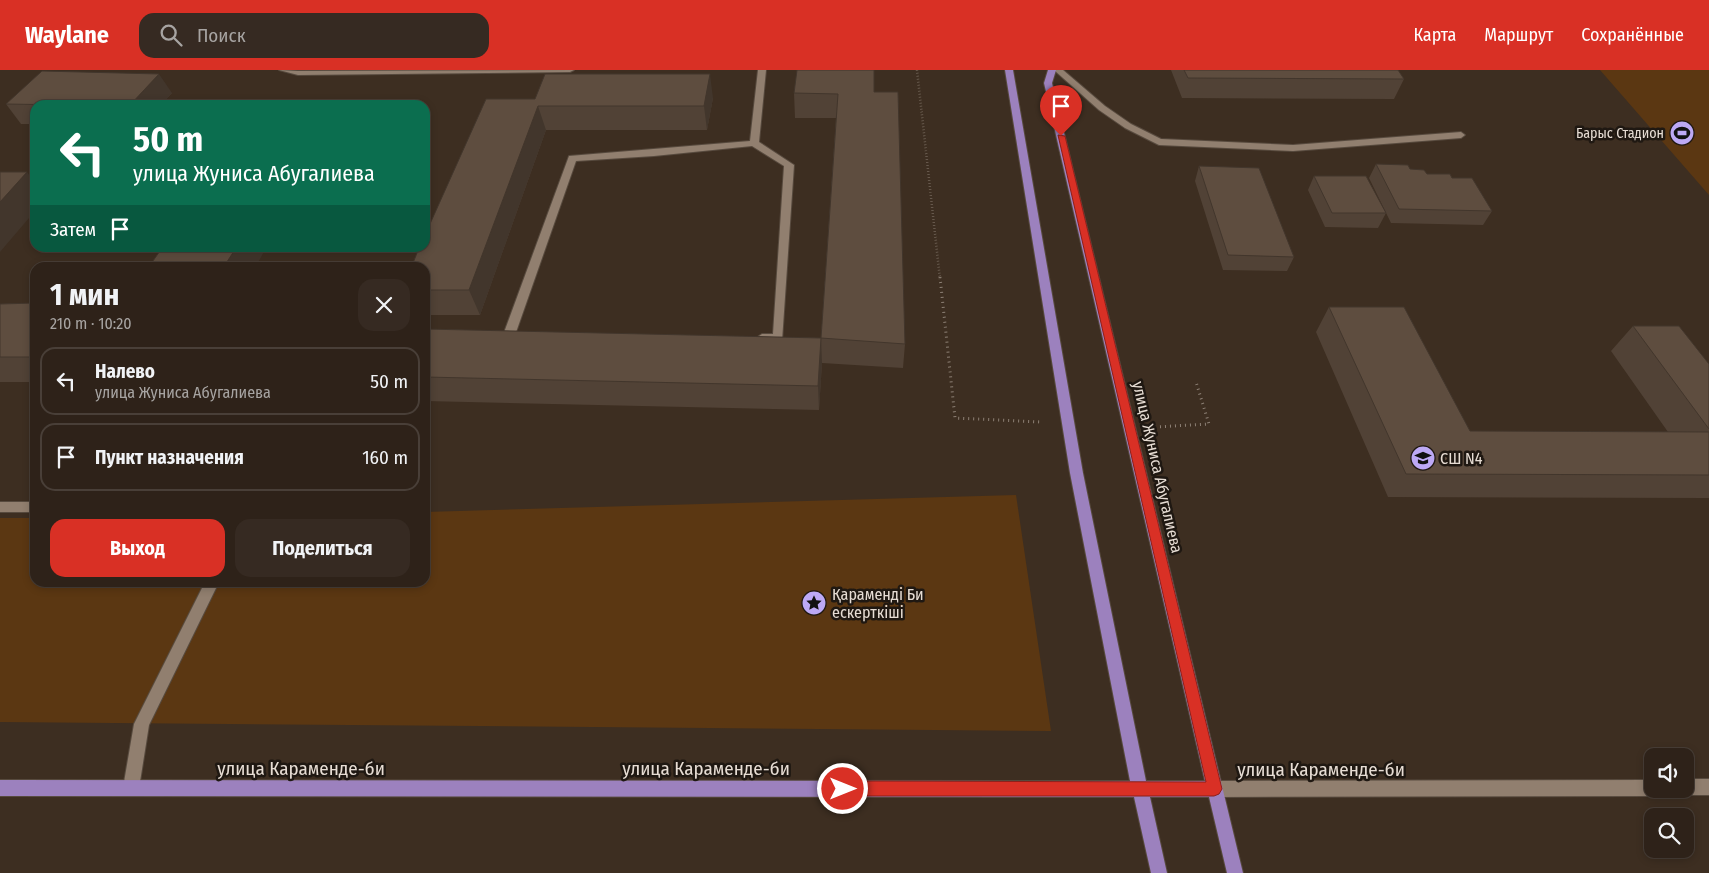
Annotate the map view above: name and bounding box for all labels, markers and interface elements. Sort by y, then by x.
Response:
search box [139,13,489,58]
text: Waylane [25,21,109,49]
icon: search [157,21,185,49]
text: Поиск [197,24,246,47]
text: Карта [1413,24,1456,46]
text: Маршрут [1484,24,1553,46]
text: Сохранённые [1581,24,1684,46]
pin [1040,85,1082,136]
icon: arrive [1047,92,1075,120]
text: 50 m [133,118,203,160]
icon: left [50,120,115,185]
sports icon: Барыс Стадион [1669,120,1695,146]
place label: Барыс Стадион [1576,125,1664,142]
text: улица Жуниса Абугалиева [133,160,375,187]
icon: arrive [106,215,134,243]
text: Затем [50,218,96,241]
text: 1 мин [50,277,119,313]
button: close [358,279,410,331]
text: 210 m · 10:20 [50,314,132,333]
text: Налево [95,360,155,383]
icon: left [52,367,80,395]
text: 50 m [370,370,408,393]
street label: улица Жуниса Абугалиева [1128,379,1187,555]
text: улица Жуниса Абугалиева [95,383,271,402]
icon: arrive [52,443,80,471]
school or university icon: СШ N4 [1410,445,1436,471]
text: Пункт назначения [95,446,244,469]
text: 160 m [362,446,408,469]
place label: СШ N4 [1440,449,1483,468]
button: Выход [50,519,225,577]
button: Поделиться [235,519,410,577]
place label: Қараменді Би ескерткіші [832,585,924,622]
place icon: Қараменді Би ескерткіші [801,590,827,616]
map controls [1644,748,1694,858]
button: sound [1644,748,1694,798]
street label: улица Караменде-би [217,757,385,780]
street label: улица Караменде-би [622,757,790,780]
street label: улица Караменде-би [1237,758,1405,781]
position arrow [816,762,868,814]
button: search [1644,808,1694,858]

